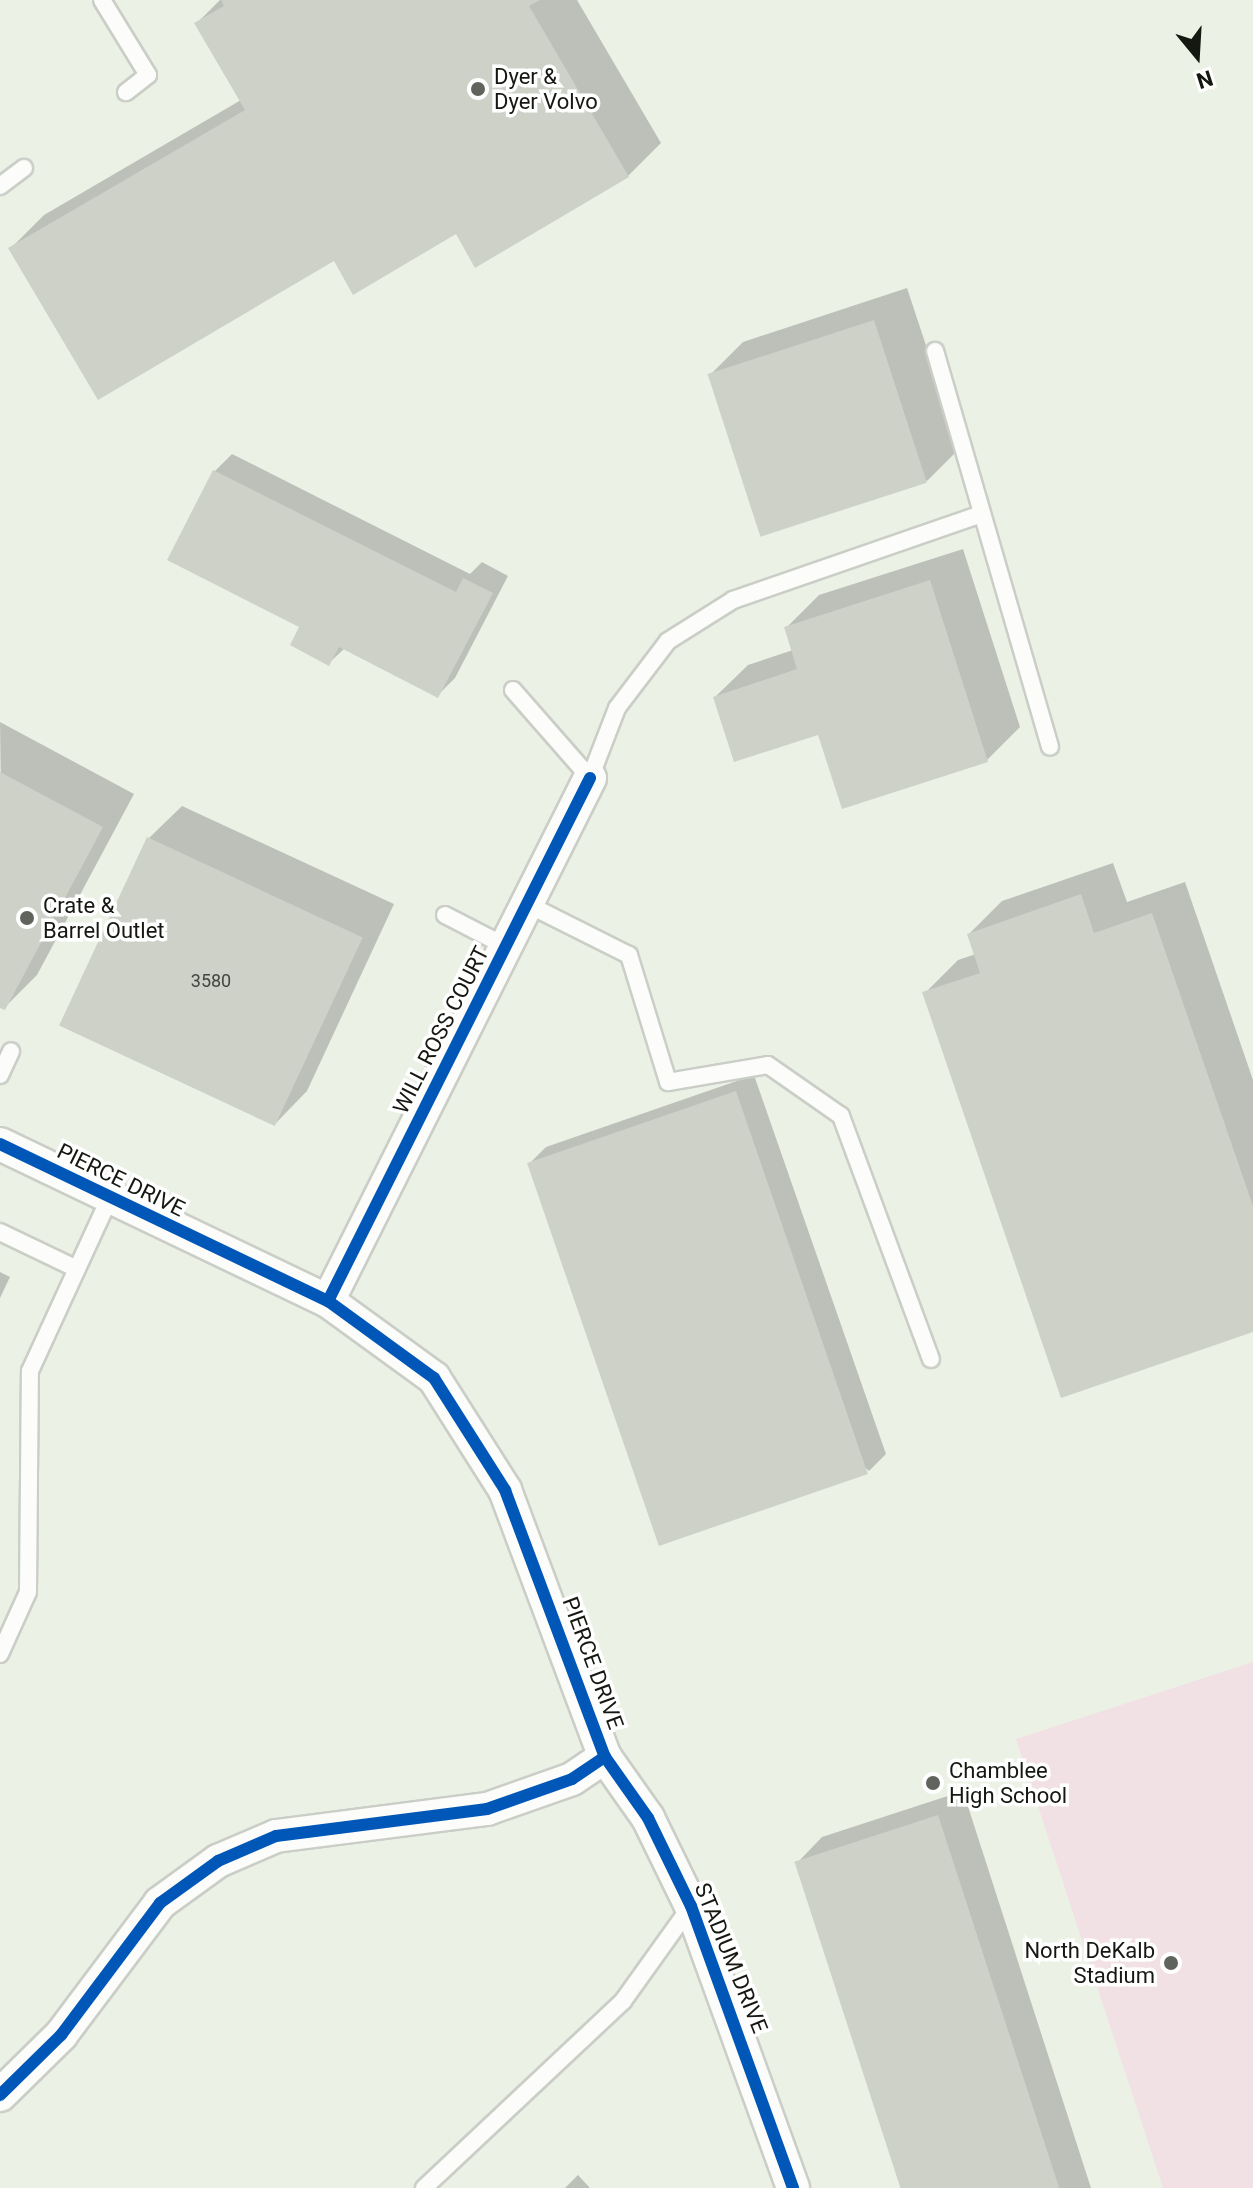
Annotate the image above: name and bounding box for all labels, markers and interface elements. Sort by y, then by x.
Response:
north arrow [1157,16,1237,96]
place label: Dyer & Dyer Volvo [494,63,598,114]
text: N [1193,65,1216,94]
marker: Dyer & Dyer Volvo [469,80,487,98]
place label: Crate & Barrel Outlet [43,892,165,944]
marker: Crate & Barrel Outlet [18,909,36,927]
street label: WILL ROSS COURT [387,942,495,1118]
house number: 3580 [191,970,231,992]
street label: PIERCE DRIVE [53,1138,189,1222]
street label: PIERCE DRIVE [557,1593,629,1733]
place label: Chamblee High School [949,1757,1067,1808]
marker: Chamblee High School [924,1774,942,1792]
street label: STADIUM DRIVE [689,1879,773,2037]
place label: North DeKalb Stadium [1024,1937,1155,1988]
marker: North DeKalb Stadium [1162,1954,1180,1972]

